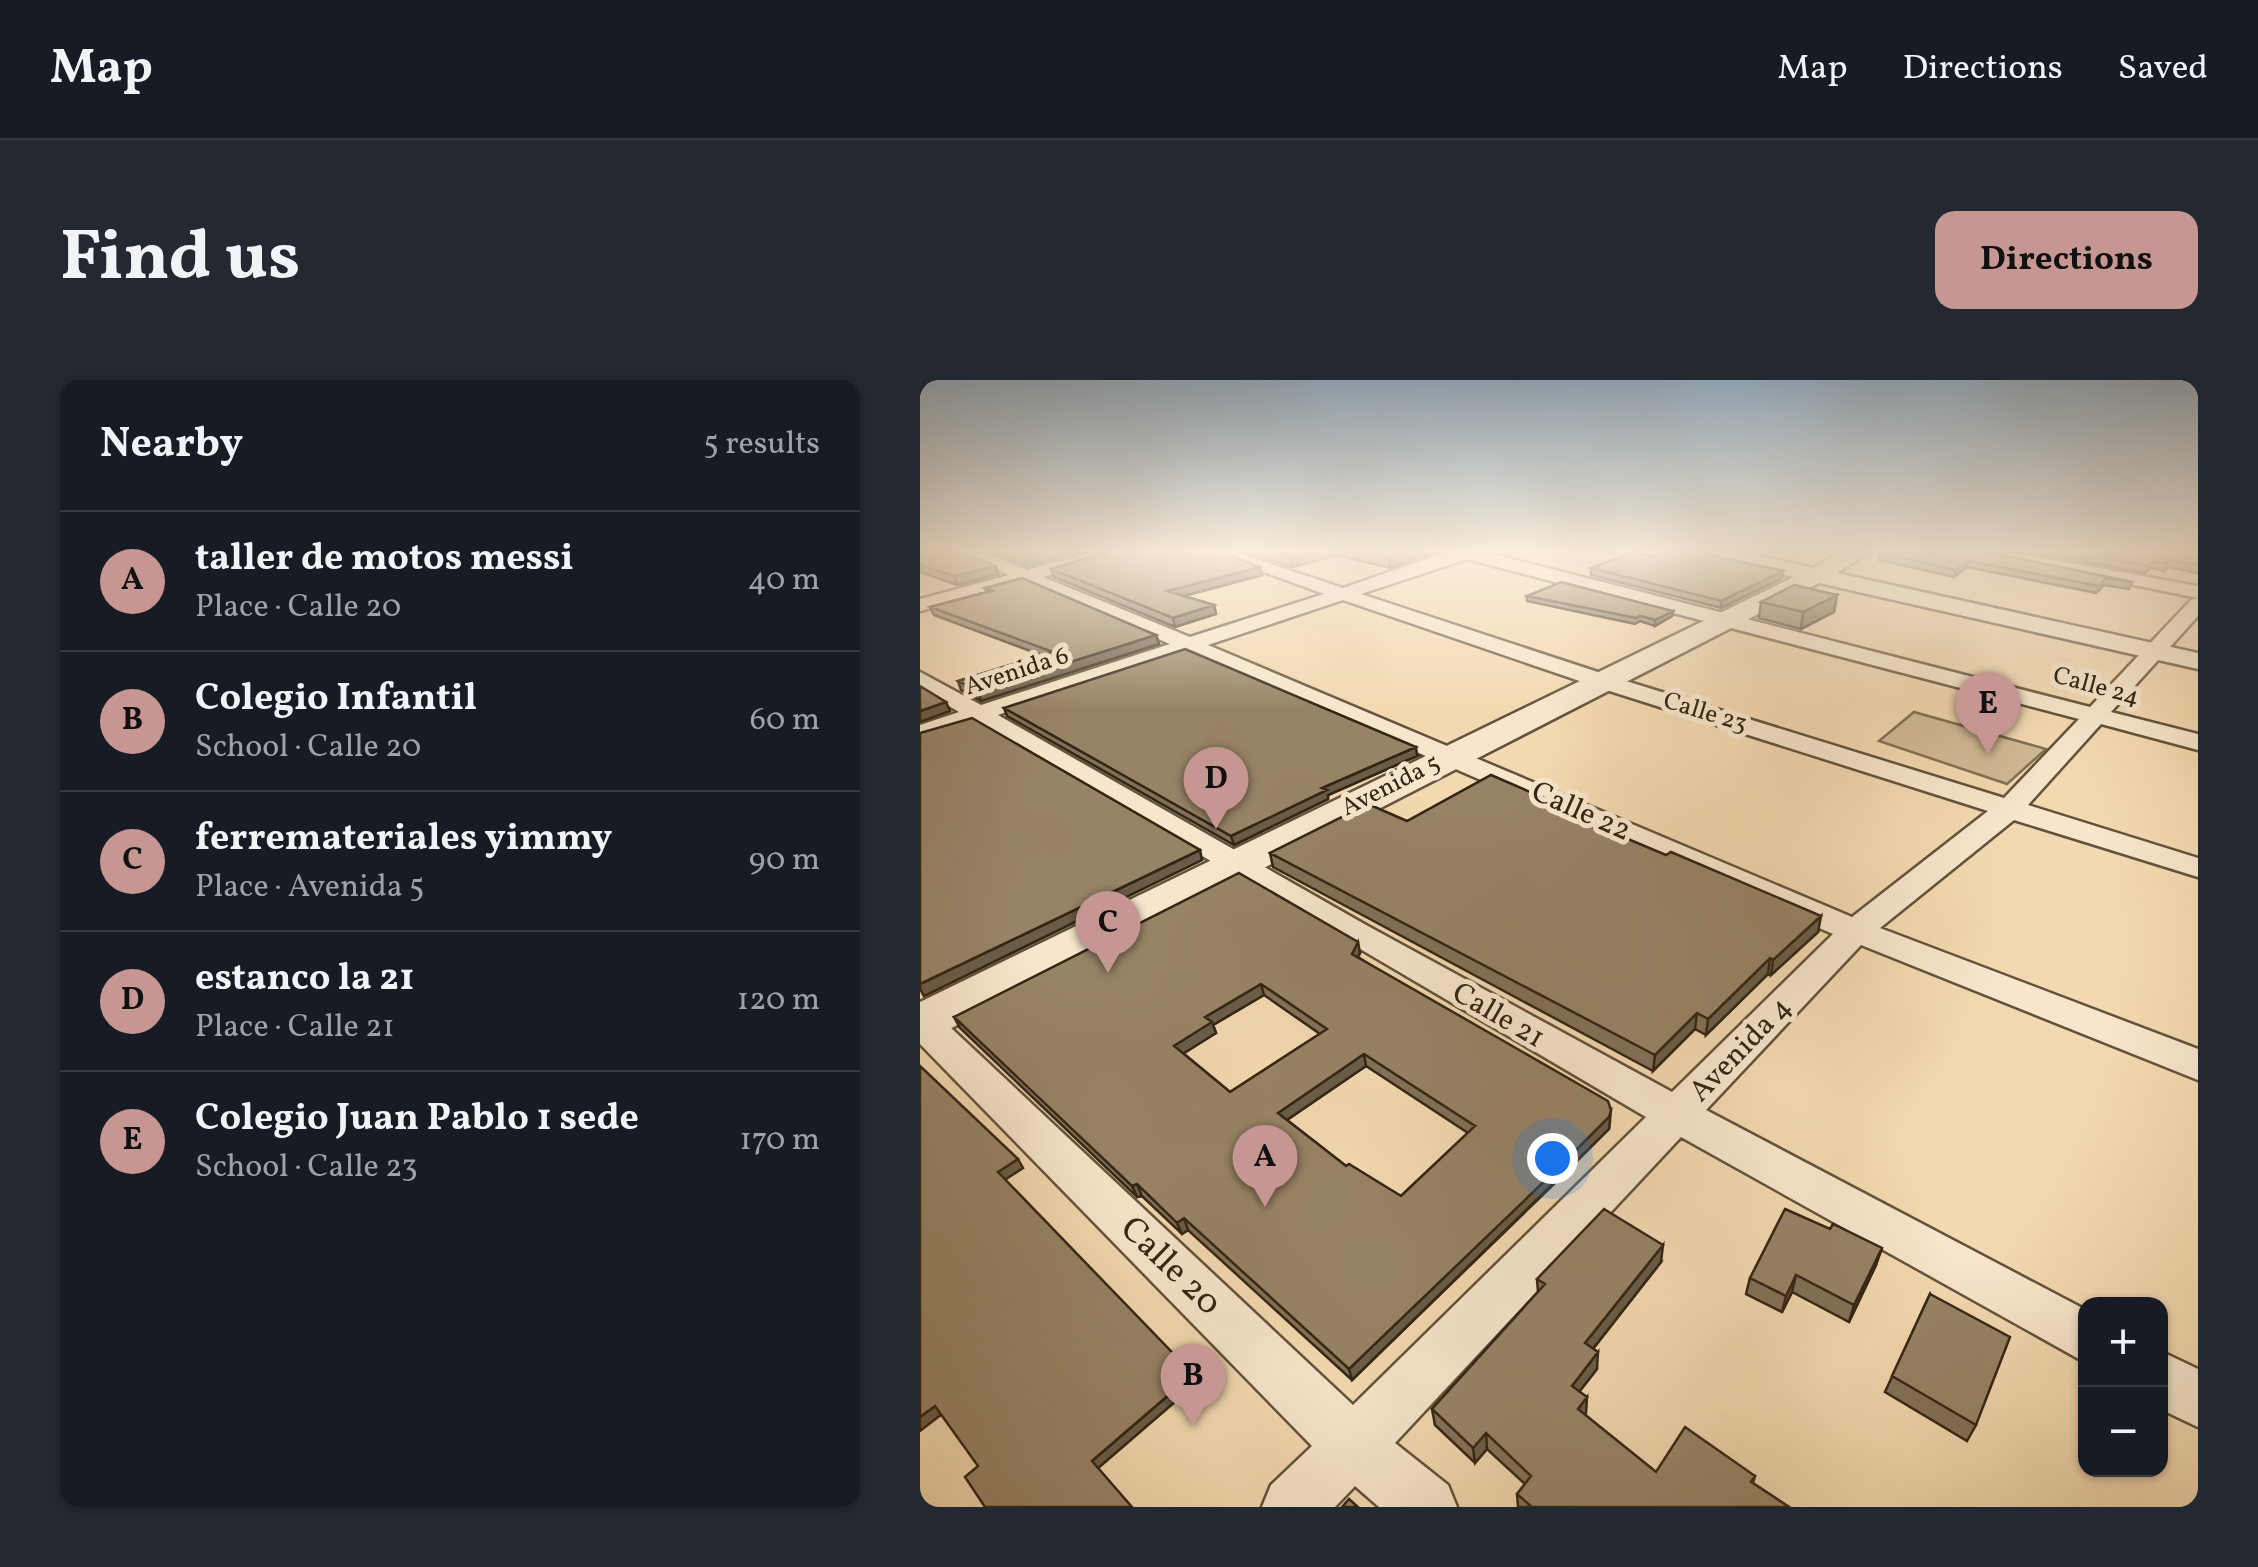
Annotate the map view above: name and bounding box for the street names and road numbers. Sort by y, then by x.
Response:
street label: Avenida 6 [960,639,1074,705]
street label: Calle 24 [2049,659,2143,715]
street label: Calle 23 [1659,684,1751,742]
street label: Avenida 5 [1335,746,1447,826]
street label: Calle 22 [1525,771,1637,853]
street label: Calle 21 [1444,973,1552,1059]
street label: Avenida 4 [1680,988,1802,1112]
street label: Calle 20 [1109,1207,1231,1327]

